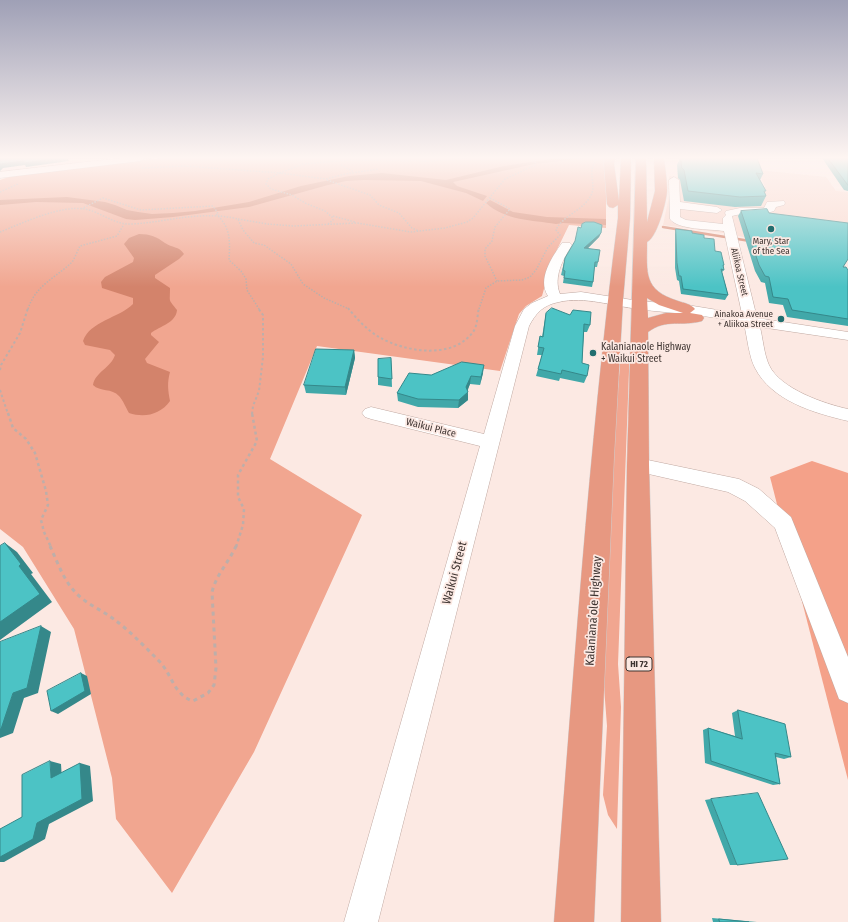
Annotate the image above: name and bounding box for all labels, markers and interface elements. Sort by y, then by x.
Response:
marker: Mary, Star of the Sea [766,224,776,234]
place label: Mary, Star of the Sea [752,236,790,257]
street label: Aliikoa Street [728,247,750,297]
place label: Ainakoa Avenue + Aliikoa Street [715,309,773,330]
marker: Ainakoa Avenue + Aliikoa Street [776,314,786,324]
place label: Kalanianaole Highway + Waikui Street [601,341,691,364]
marker: Kalanianaole Highway + Waikui Street [588,348,598,358]
street label: Waikui Place [405,416,457,440]
street label: Waikui Street [440,540,470,606]
street label: Kalaniana’ole Highway [583,556,605,666]
road number: HI 72 [626,657,652,671]

